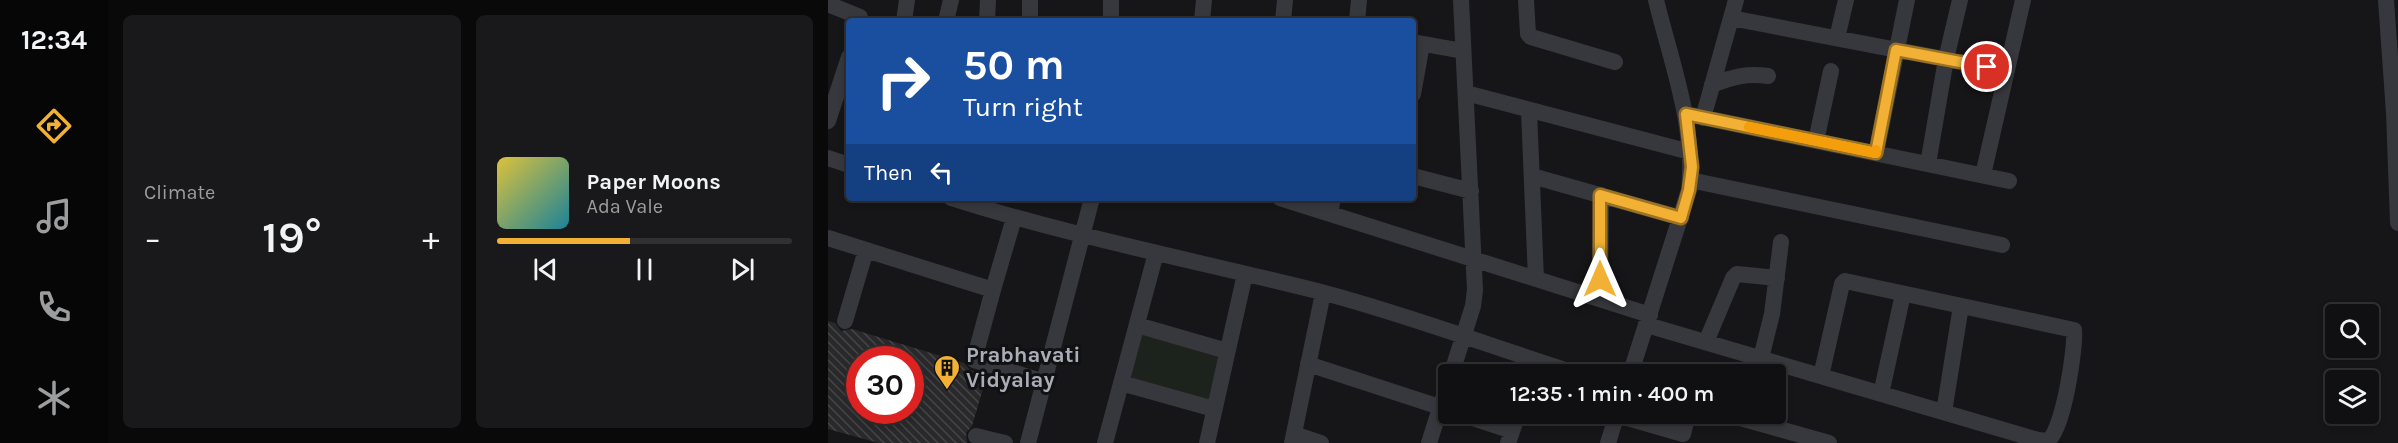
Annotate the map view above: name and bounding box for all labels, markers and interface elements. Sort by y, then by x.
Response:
text: 12:34 [21,24,87,56]
text: 50 m [963,40,1065,90]
pin [1961,41,2012,92]
icon: right [864,42,942,120]
icon: arrive [1970,50,2003,83]
text: Turn right [963,91,1083,123]
icon: directions [33,105,75,147]
icon: left [925,156,958,189]
text: Then [864,160,913,186]
text: Paper Moons [587,169,721,195]
text: Climate [144,181,215,204]
icon: music [33,195,75,237]
text: Ada Vale [587,195,663,218]
text: 19° [262,211,322,263]
text: − [144,219,161,257]
text: + [422,219,439,257]
position arrow [1568,247,1632,311]
icon: previous [529,253,562,286]
icon: pause [628,253,661,286]
icon: next [726,253,759,286]
icon: phone [33,286,75,328]
map controls [2325,304,2379,424]
button: search [2325,304,2379,358]
place label: Prabhavati Vidyalay [966,342,1081,393]
speed limit sign: 30 [846,346,924,424]
building icon: Prabhavati Vidyalay [932,353,962,391]
button: layers [2325,370,2379,424]
icon: climate [33,377,75,419]
text: 12:35 · 1 min · 400 m [1510,381,1714,407]

